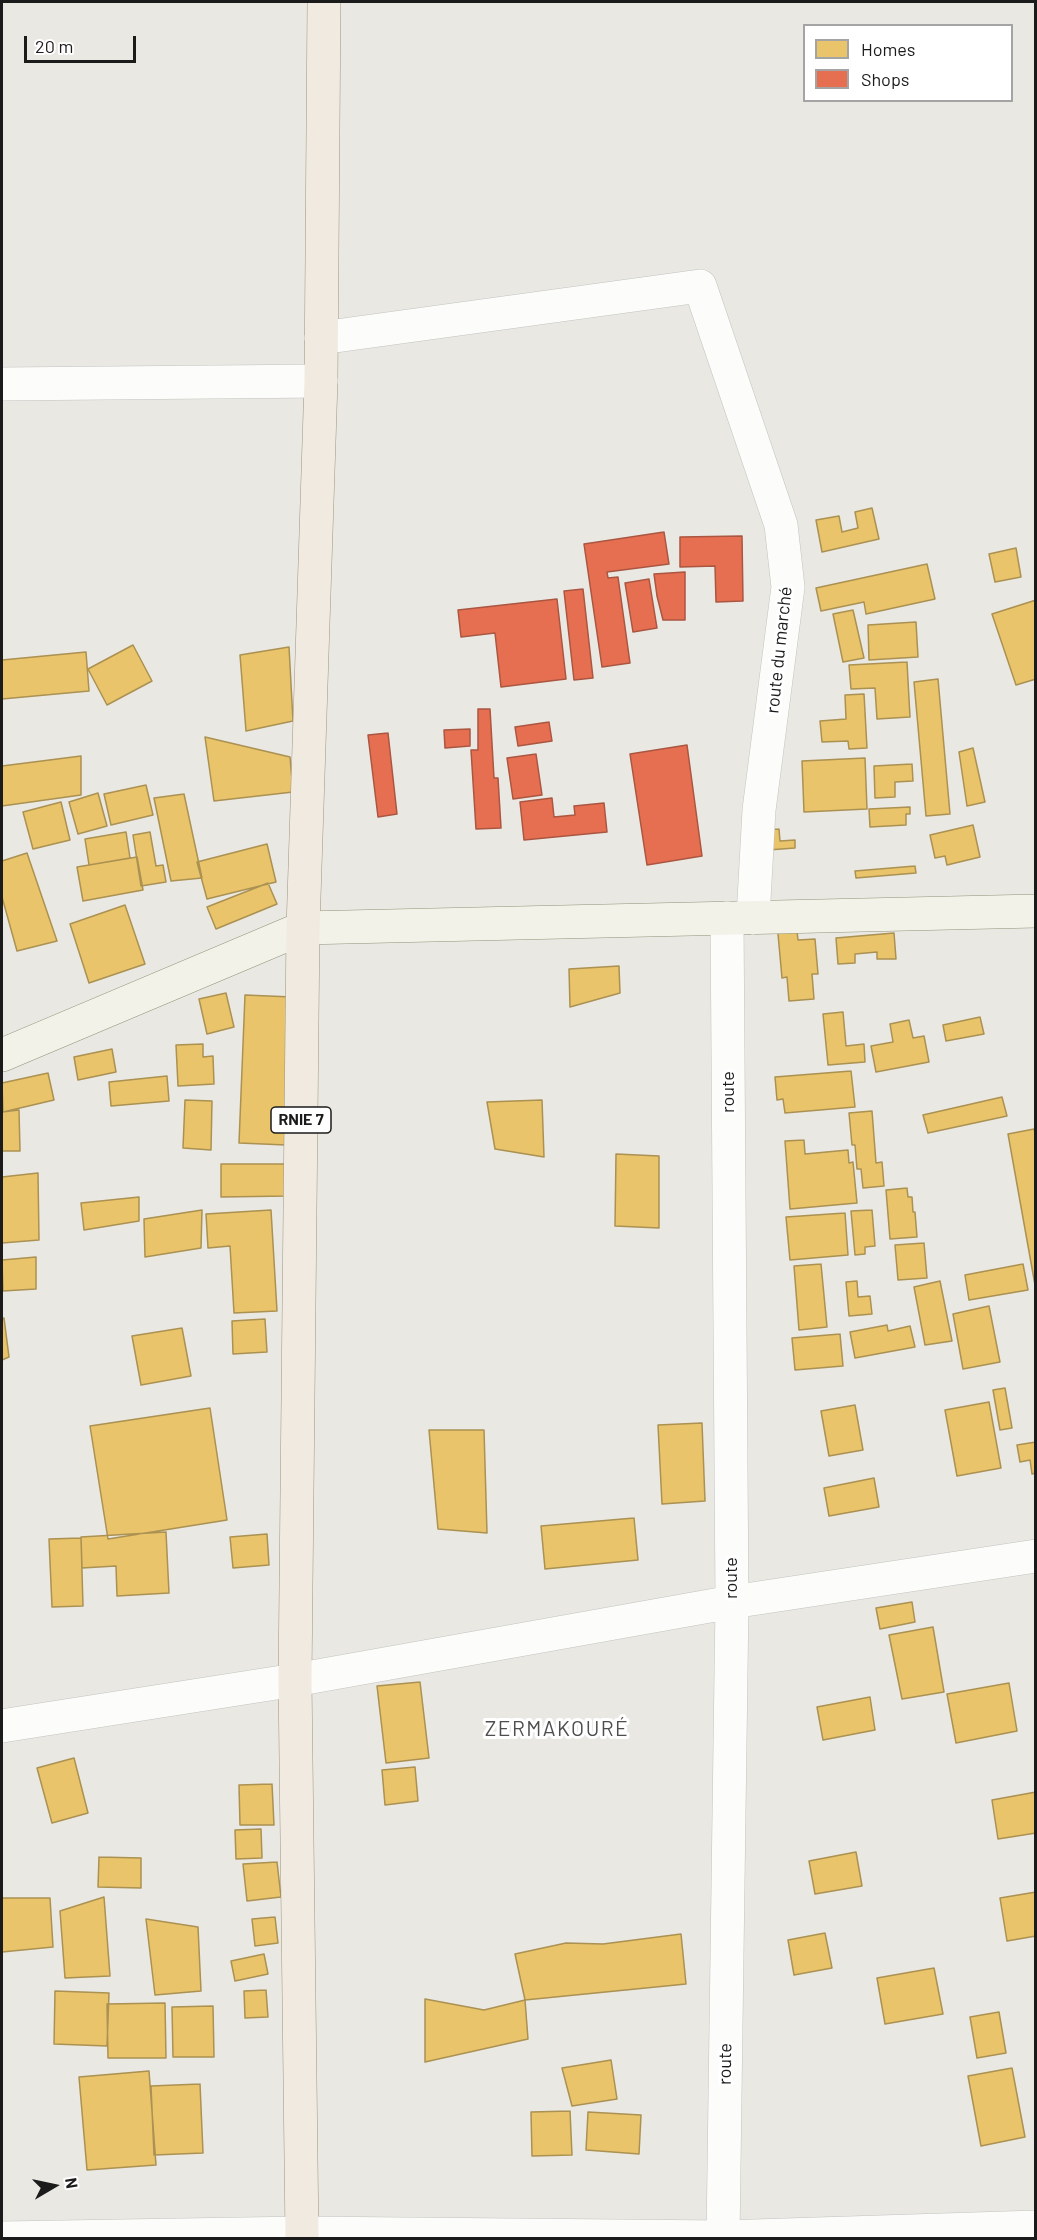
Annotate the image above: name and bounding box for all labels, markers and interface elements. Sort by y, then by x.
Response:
scale bar [27,24,140,62]
legend [803,24,1013,102]
text: 20 m [35,35,73,57]
text: Homes [861,38,915,60]
text: Shops [861,68,910,90]
street label: route du marché [762,585,796,715]
street label: route [717,1071,739,1113]
road number: RNIE 7 [271,1107,331,1133]
street label: route [720,1557,742,1599]
district label: ZERMAKOURÉ [485,1716,629,1742]
street label: route [714,2043,736,2085]
north arrow [24,2156,84,2216]
text: N [62,2176,82,2190]

